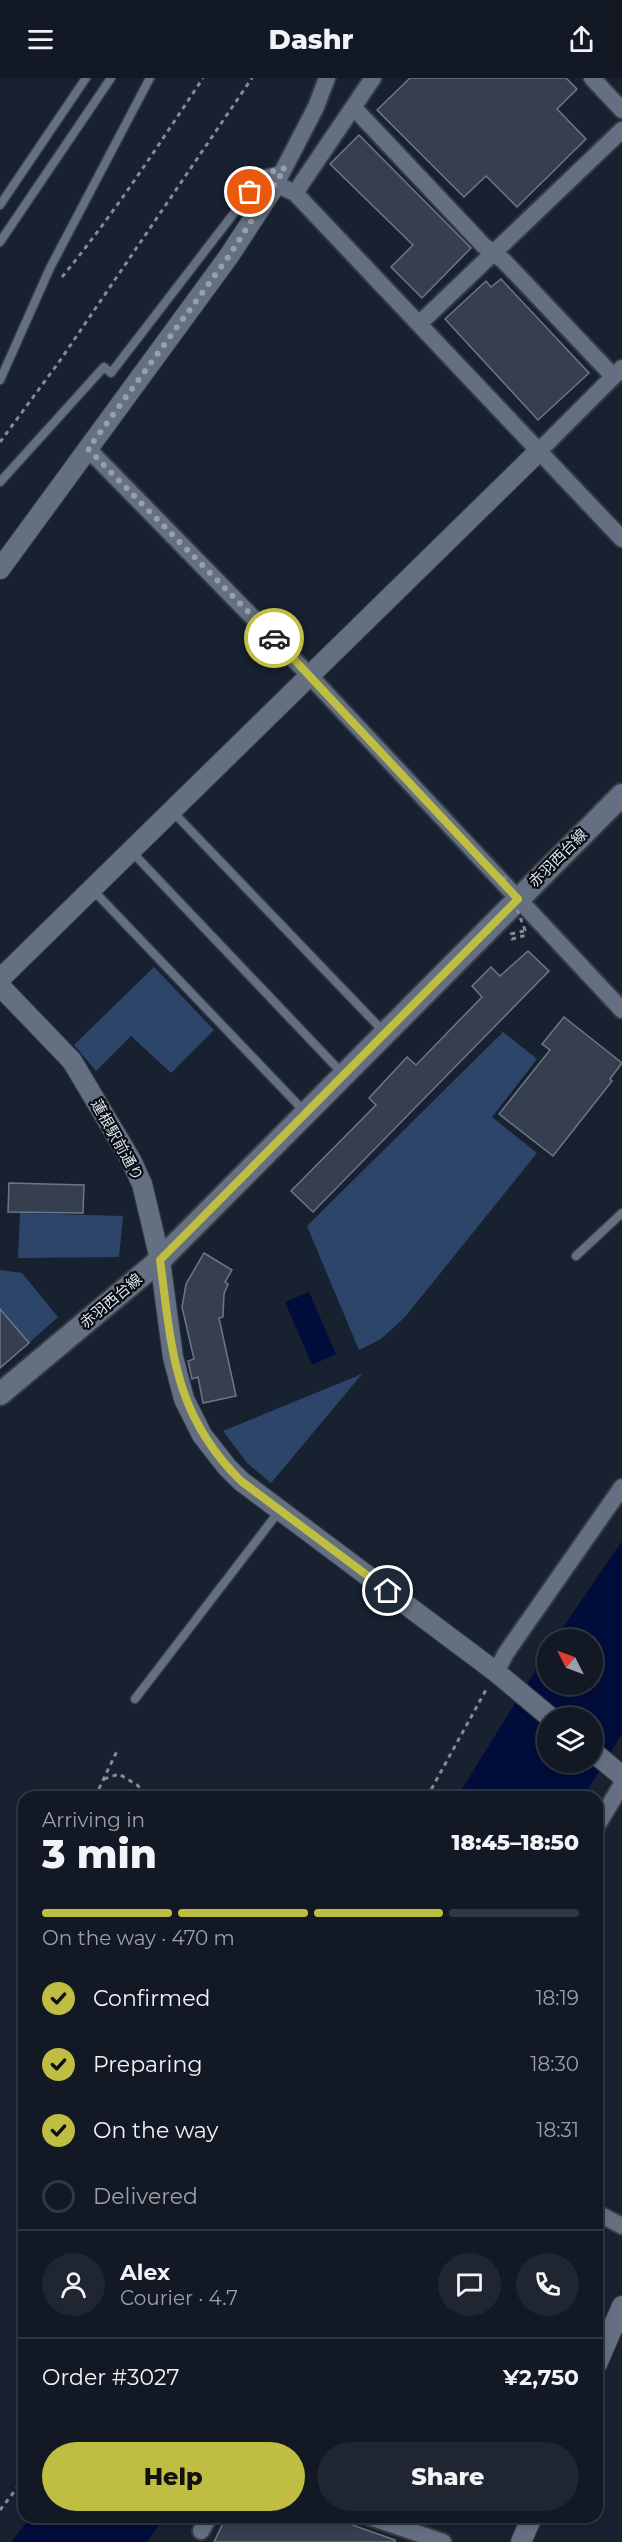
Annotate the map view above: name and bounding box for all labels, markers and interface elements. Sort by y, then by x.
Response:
icon: menu [24,23,57,56]
text: Dashr [269,23,353,56]
icon: share [565,23,598,56]
pin [224,166,275,217]
icon: bag [233,175,266,208]
courier [244,608,304,668]
icon: car [258,622,291,655]
street label: 赤羽西台線 [524,824,591,891]
street label: 蓮根駅前通り [87,1096,148,1184]
street label: 赤羽西台線 [76,1269,146,1332]
pin [362,1565,413,1616]
icon: home [371,1574,404,1607]
north arrow [537,1629,603,1695]
map controls [537,1629,603,1773]
button: layers [537,1707,603,1773]
text: Arriving in [42,1808,145,1832]
text: 18:45–18:50 [452,1829,579,1856]
text: 3 min [42,1830,157,1878]
text: On the way · 470 m [42,1926,235,1950]
icon: check [42,1982,75,2015]
text: Confirmed [93,1985,210,2012]
text: 18:19 [535,1986,579,2010]
icon: check [42,2048,75,2081]
text: Preparing [93,2051,202,2078]
text: 18:30 [530,2052,579,2076]
icon: check [42,2114,75,2147]
text: On the way [93,2117,218,2144]
text: 18:31 [536,2118,579,2142]
text: Delivered [93,2183,198,2210]
button: person [42,2253,105,2316]
button: chat [438,2253,501,2316]
button: phone [516,2253,579,2316]
text: Alex [120,2259,170,2286]
text: Courier · 4.7 [120,2286,238,2310]
text: Order #3027 [42,2364,179,2391]
text: ¥2,750 [503,2364,579,2391]
button: Help [42,2442,305,2511]
button: Share [317,2442,579,2511]

